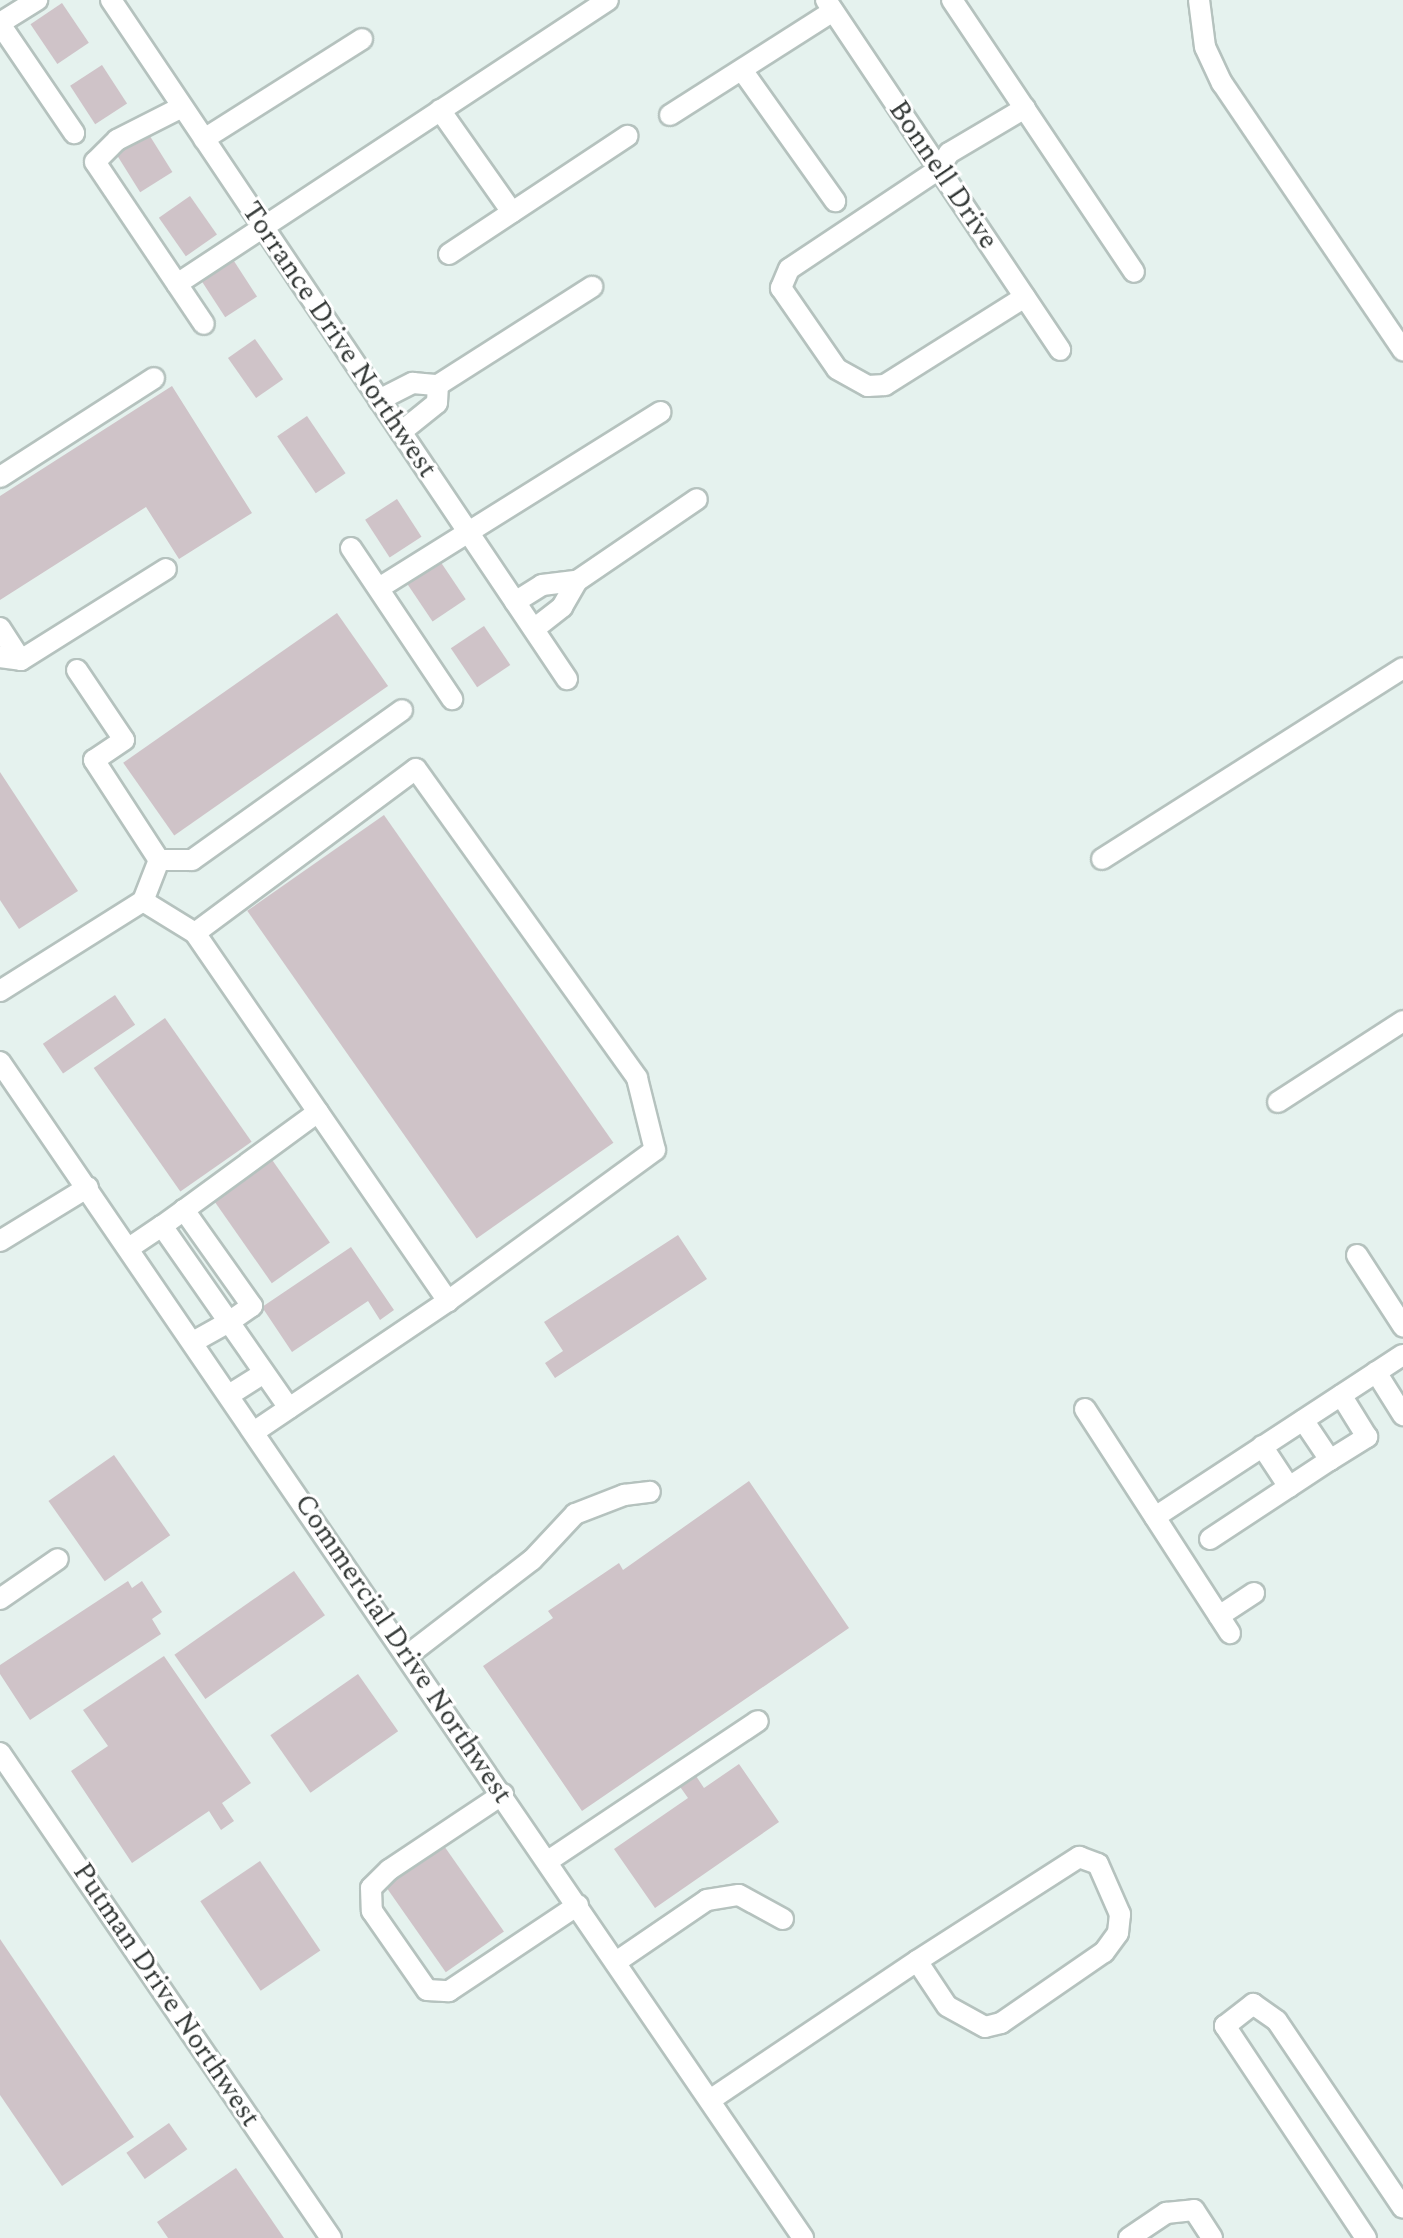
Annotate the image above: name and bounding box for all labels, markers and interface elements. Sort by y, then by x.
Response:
street label: Bonnell Drive [881,94,1005,256]
street label: Torrance Drive Northwest [234,196,444,484]
street label: Commercial Drive Northwest [287,1488,519,1810]
street label: Putman Drive Northwest [65,1857,267,2133]

